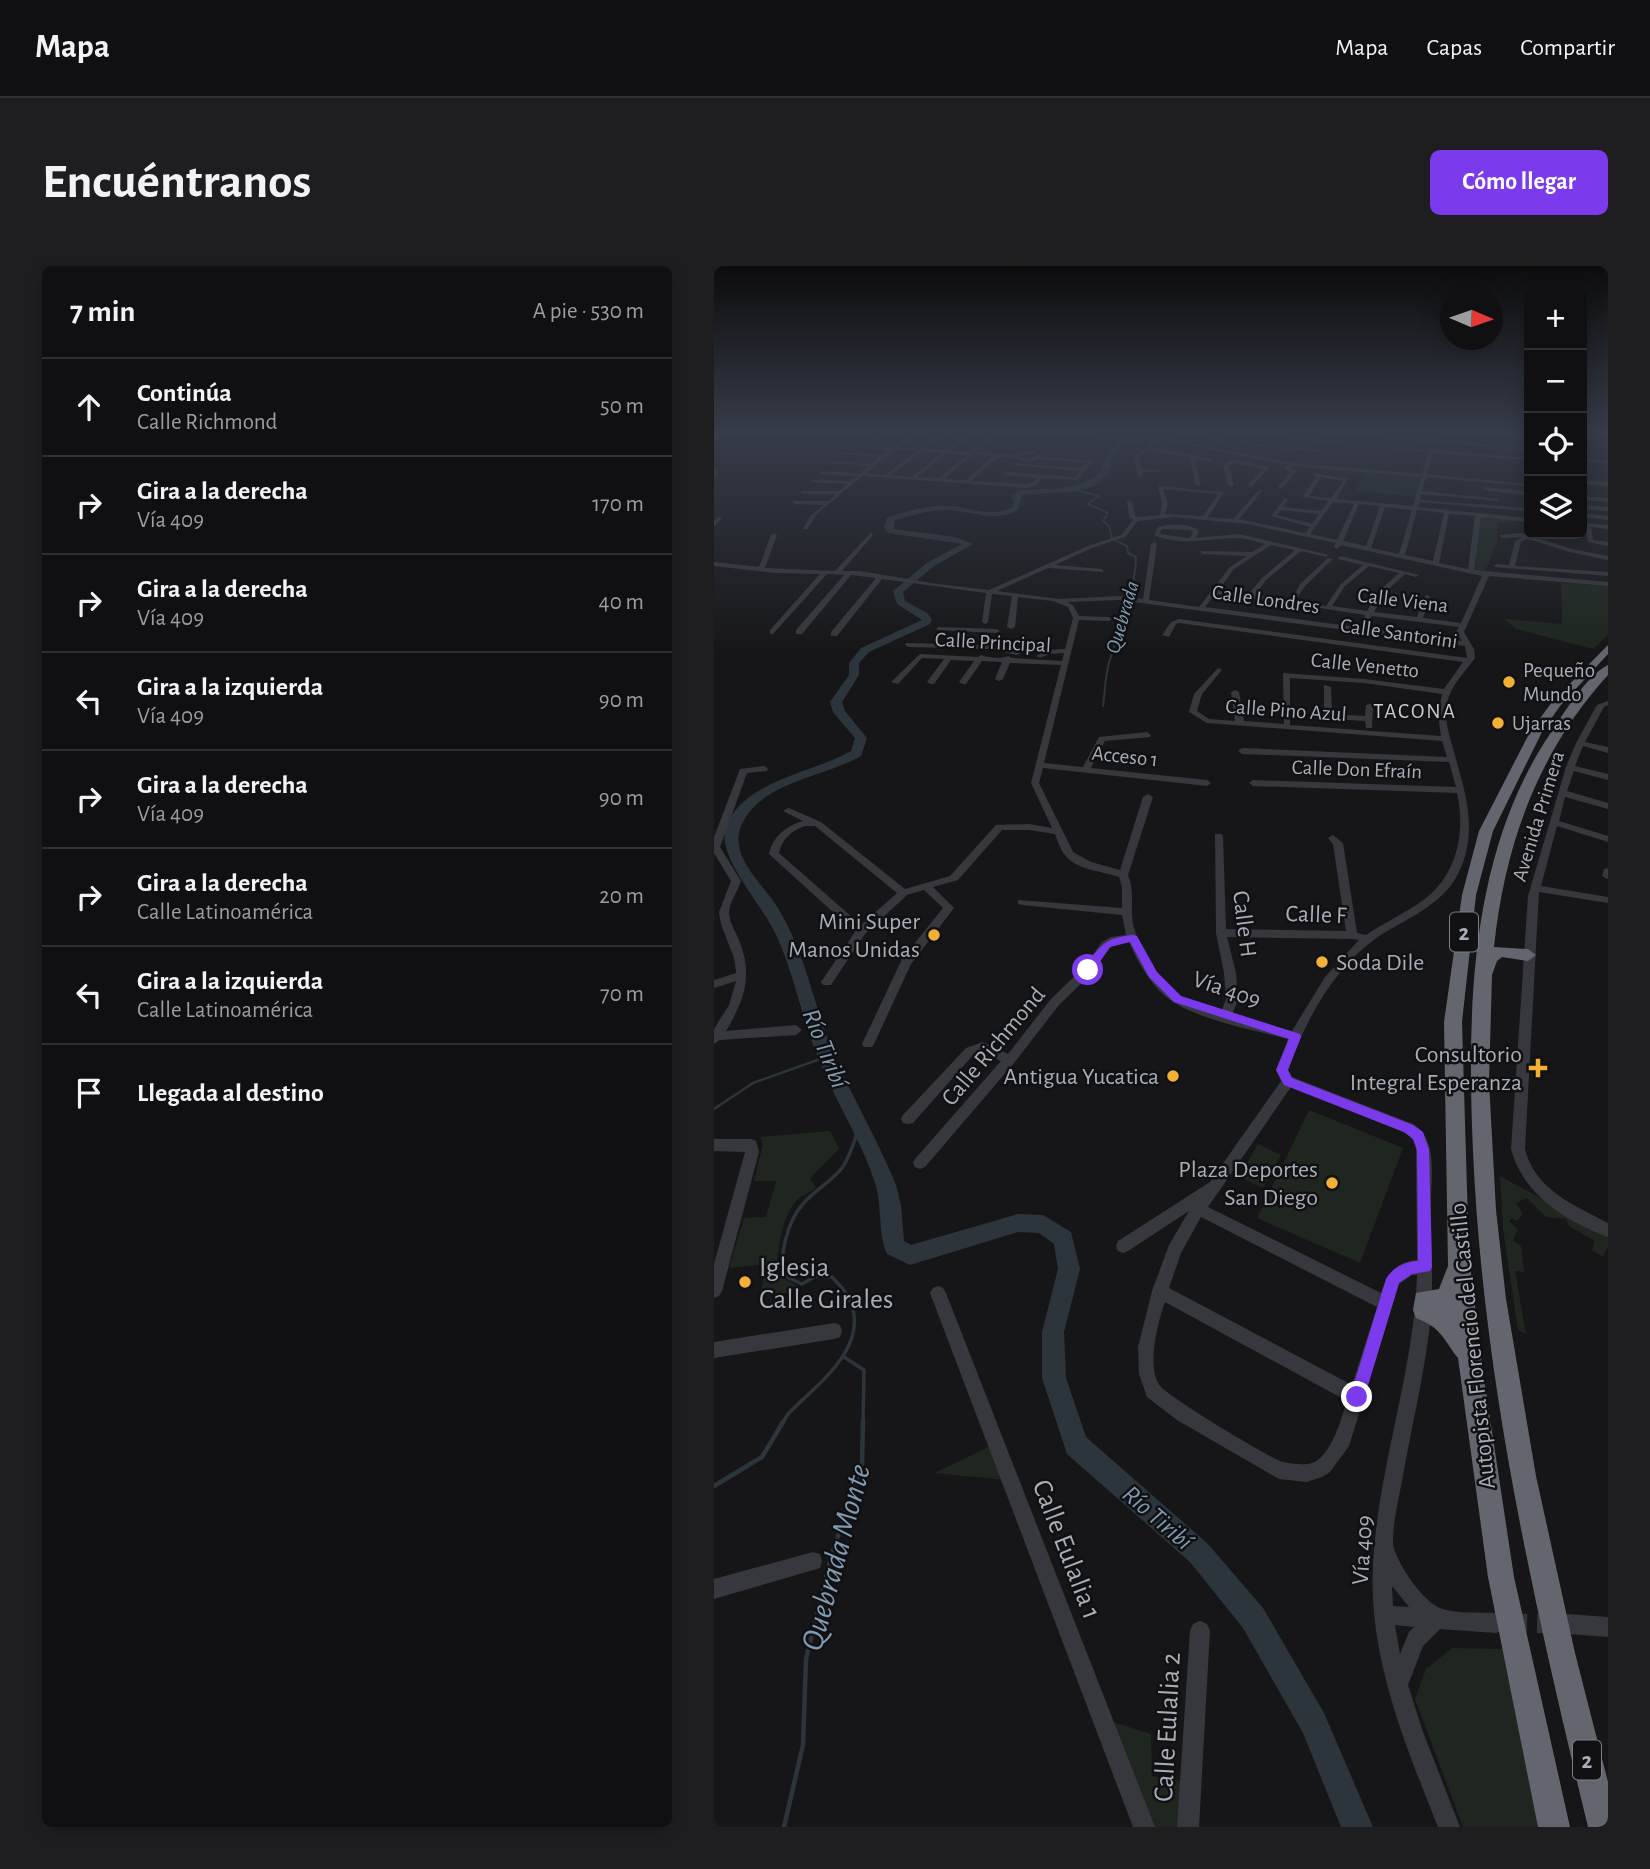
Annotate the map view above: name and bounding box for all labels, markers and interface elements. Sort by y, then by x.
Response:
text: Mapa [35,31,110,64]
text: Mapa [1335,36,1388,60]
text: Capas [1426,36,1482,60]
text: Compartir [1520,36,1615,60]
button: Cómo llegar [1430,150,1608,215]
text: Encuéntranos [42,158,311,207]
north arrow [1440,287,1503,350]
map controls [1524,287,1587,539]
button: + [1524,287,1587,350]
text: 7 min [70,297,135,327]
text: A pie · 530 m [533,300,644,323]
button: − [1524,350,1587,413]
text: Continúa [137,380,232,406]
icon: ahead [70,388,108,426]
text: 50 m [600,395,644,418]
text: Calle Richmond [137,411,278,434]
button: locate [1524,413,1587,476]
button: layers [1524,476,1587,539]
text: Gira a la derecha [137,478,308,504]
icon: right [70,486,108,524]
text: 170 m [592,493,644,516]
text: Vía 409 [137,509,204,532]
text: Gira a la derecha [137,576,308,602]
water label: Quebrada [1102,579,1143,656]
street label: Calle Londres [1211,582,1321,617]
icon: right [70,584,108,622]
street label: Calle Viena [1356,585,1450,617]
text: 40 m [599,591,644,614]
text: Vía 409 [137,607,204,630]
street label: Calle Santorini [1339,615,1459,652]
street label: Calle Principal [934,629,1052,656]
street label: Calle Venetto [1310,649,1420,682]
place label: Pequeño Mundo [1523,660,1595,705]
text: Gira a la izquierda [137,674,323,700]
marker: Pequeño Mundo [1501,674,1517,690]
icon: left [70,682,108,720]
text: 90 m [599,689,644,712]
street label: Calle Pino Azul [1225,696,1347,725]
district label: TACONA [1373,701,1457,722]
text: Vía 409 [137,705,204,728]
place label: Ujarras [1512,713,1571,734]
marker: Ujarras [1490,715,1506,731]
street label: Acceso 1 [1091,743,1159,770]
street label: Avenida Primera [1509,748,1568,884]
street label: Calle Don Efraín [1291,757,1422,782]
text: Gira a la derecha [137,772,308,798]
icon: right [70,780,108,818]
text: 90 m [599,787,644,810]
text: Vía 409 [137,803,204,826]
text: Gira a la derecha [137,870,308,896]
icon: right [70,878,108,916]
text: 20 m [599,885,644,908]
street label: Calle H [1228,889,1260,959]
text: Calle Latinoamérica [137,901,313,924]
street label: Calle F [1285,902,1347,928]
place label: Mini Super Manos Unidas [788,910,920,962]
road number: 2 [1450,912,1478,952]
marker: Mini Super Manos Unidas [926,927,942,943]
place label: Soda Dile [1336,951,1424,975]
route start [1072,954,1103,985]
marker: Soda Dile [1314,954,1330,970]
street label: Vía 409 [1190,967,1264,1013]
text: Gira a la izquierda [137,968,323,994]
icon: left [70,976,108,1014]
text: 70 m [600,983,644,1006]
street label: Calle Richmond [937,983,1050,1111]
text: Calle Latinoamérica [137,999,313,1022]
water label: Río Tiribí [797,1005,853,1093]
place label: Consultorio Integral Esperanza [1350,1043,1522,1095]
marker: Consultorio Integral Esperanza [1528,1058,1548,1078]
place label: Antigua Yucatica [1004,1065,1159,1089]
marker: Antigua Yucatica [1165,1068,1181,1084]
icon: arrive [70,1074,108,1112]
text: Llegada al destino [137,1080,324,1106]
place label: Plaza Deportes San Diego [1178,1158,1318,1210]
marker: Plaza Deportes San Diego [1324,1175,1340,1191]
street label: Autopista Florencio del Castillo [1446,1202,1500,1490]
place label: Iglesia Calle Girales [759,1254,893,1314]
marker: Iglesia Calle Girales [737,1274,753,1290]
route end [1341,1381,1372,1412]
water label: Quebrada Monte [796,1460,876,1654]
street label: Calle Eulalia 1 [1027,1476,1106,1623]
water label: Río Tiribí [1117,1481,1198,1556]
street label: Vía 409 [1349,1514,1377,1586]
street label: Calle Eulalia 2 [1150,1652,1186,1803]
road number: 2 [1573,1740,1601,1779]

